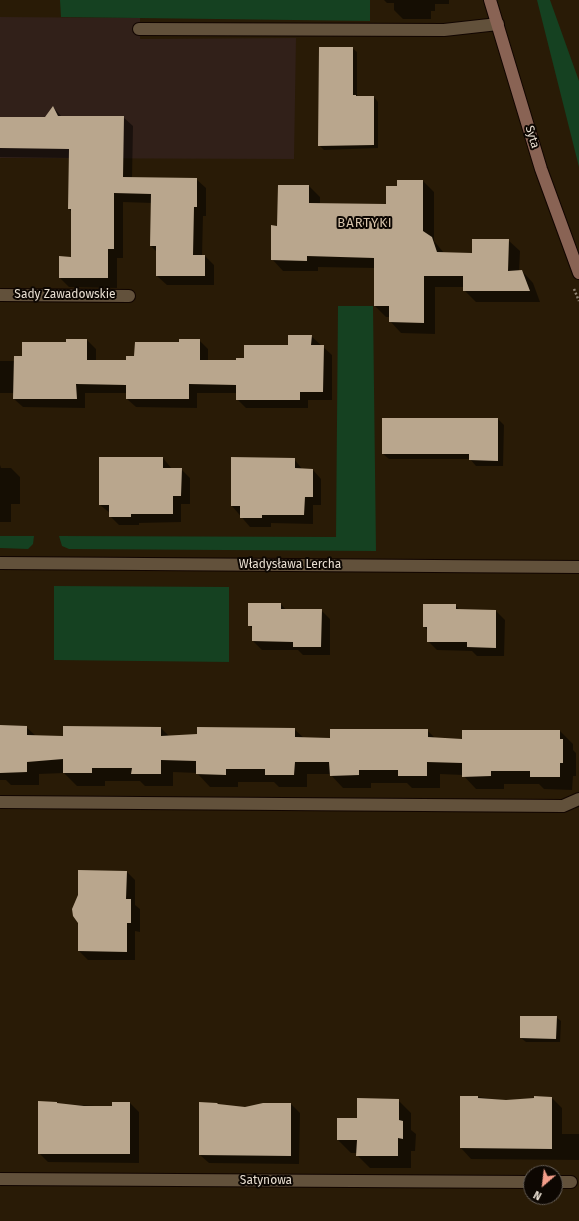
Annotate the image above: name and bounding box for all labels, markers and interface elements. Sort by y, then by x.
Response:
street label: Syta [522,124,542,150]
district label: BARTYKI [337,215,393,231]
street label: Sady Zawadowskie [14,288,116,302]
street label: Władysława Lercha [239,558,341,572]
north arrow [523,1165,563,1205]
street label: Satynowa [240,1174,292,1188]
text: N [531,1188,544,1203]

